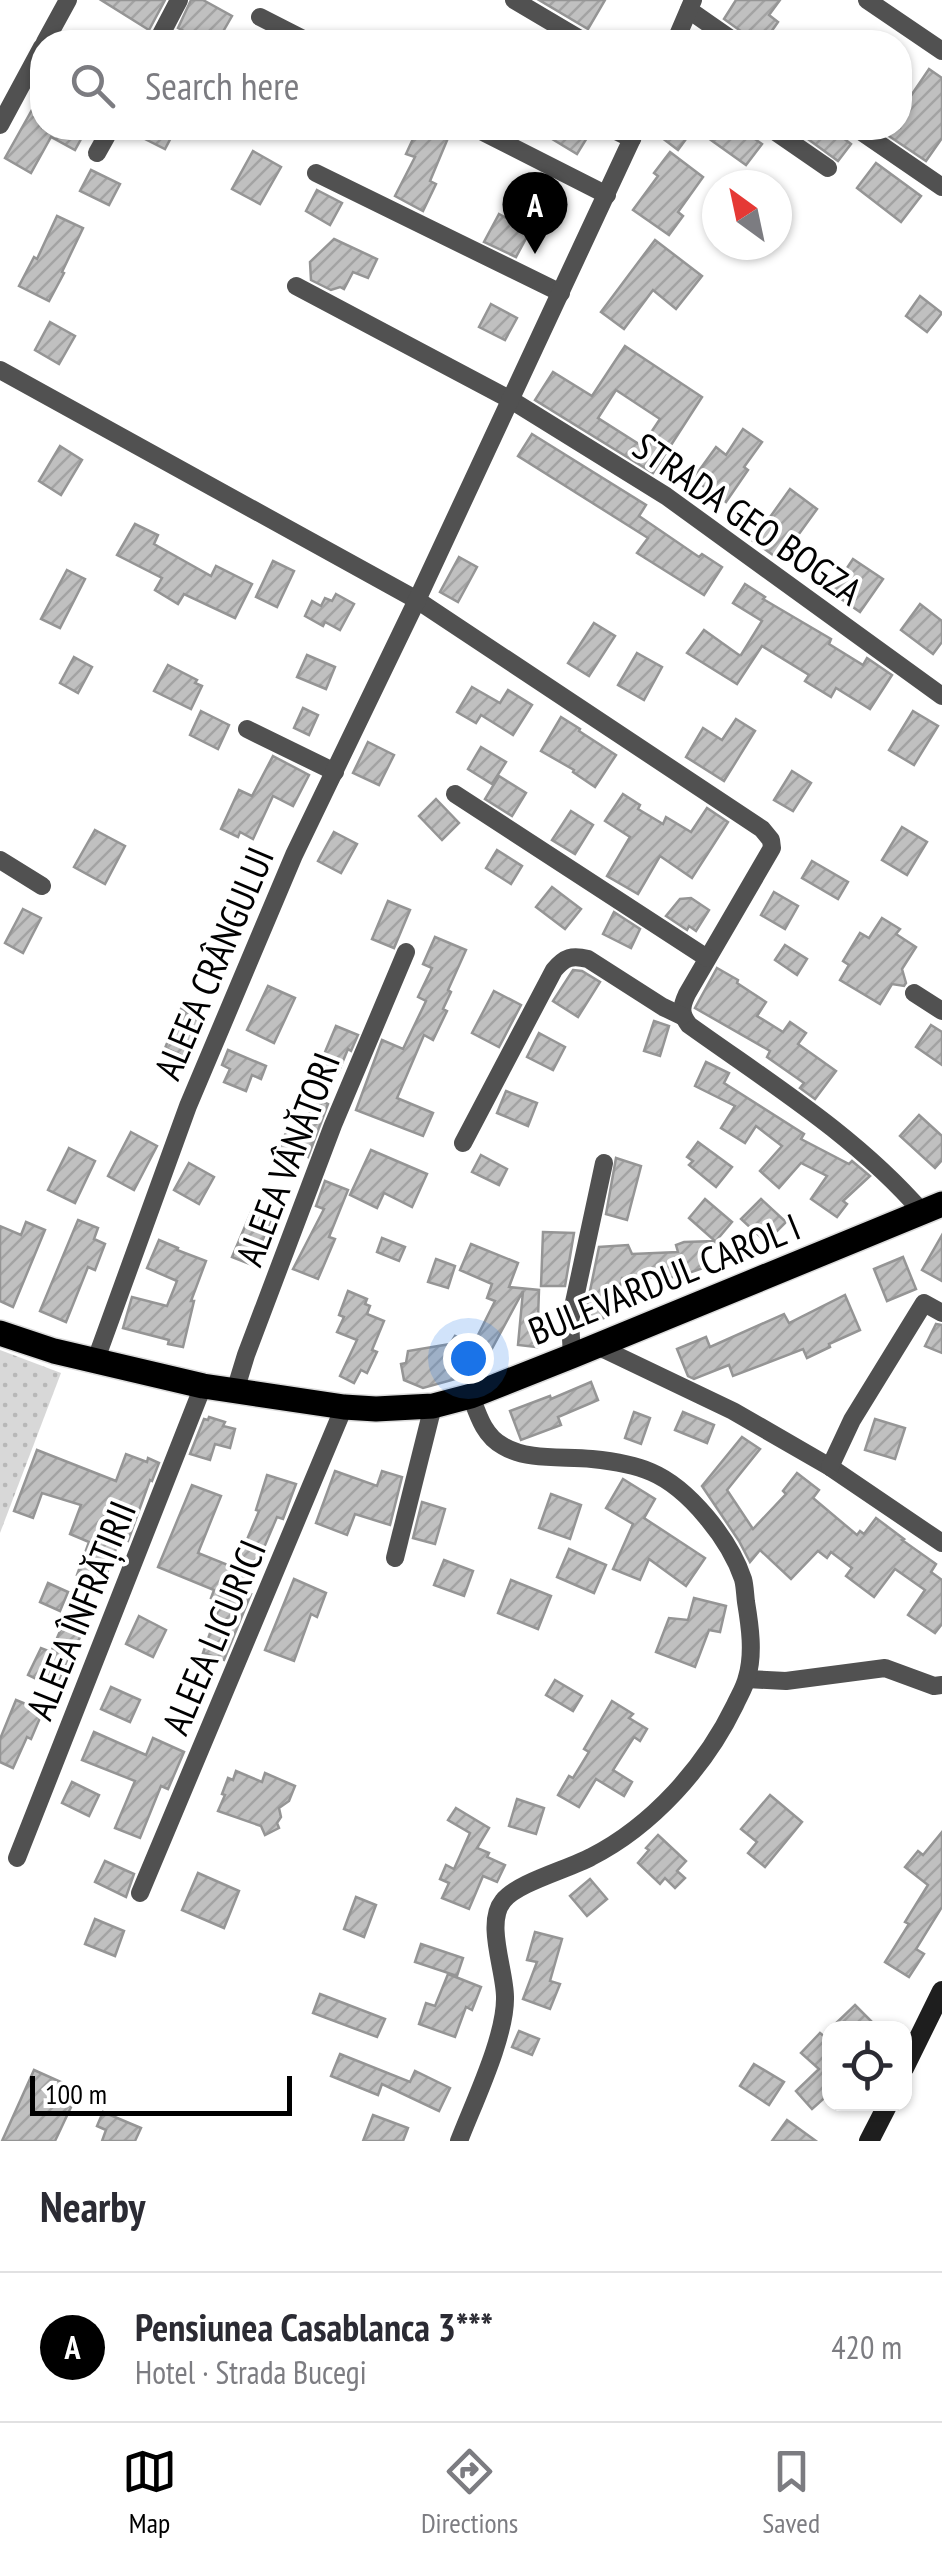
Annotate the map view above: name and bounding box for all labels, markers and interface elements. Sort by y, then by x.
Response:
search box [30,30,912,140]
icon: search [65,58,120,113]
text: Search here [145,61,299,110]
north arrow [702,170,792,260]
pin: A [502,172,568,254]
street label: STRADA GEO BOGZA [624,421,872,615]
street label: ALEEA CRÂNGULUI [142,840,284,1086]
street label: ALEEA VÂNĂTORI [224,1046,350,1272]
street label: BULEVARDUL CAROL I [521,1201,807,1355]
your location [443,1333,494,1384]
street label: ALEEA ÎNFRĂȚIRII [14,1494,146,1726]
street label: ALEEA LICURICI [150,1532,276,1742]
map controls [822,2021,912,2111]
button: locate [822,2021,912,2111]
scale bar [30,2071,292,2116]
text: 100 m [45,2075,107,2112]
text: Nearby [40,2179,145,2234]
text: Pensiunea Casablanca 3*** [135,2302,493,2351]
text: A [64,2326,81,2368]
text: 420 m [831,2326,902,2368]
text: Hotel · Strada Bucegi [135,2351,367,2393]
tab: Map [122,2444,177,2541]
tab: Directions [421,2444,518,2541]
tab: Saved [762,2444,820,2541]

